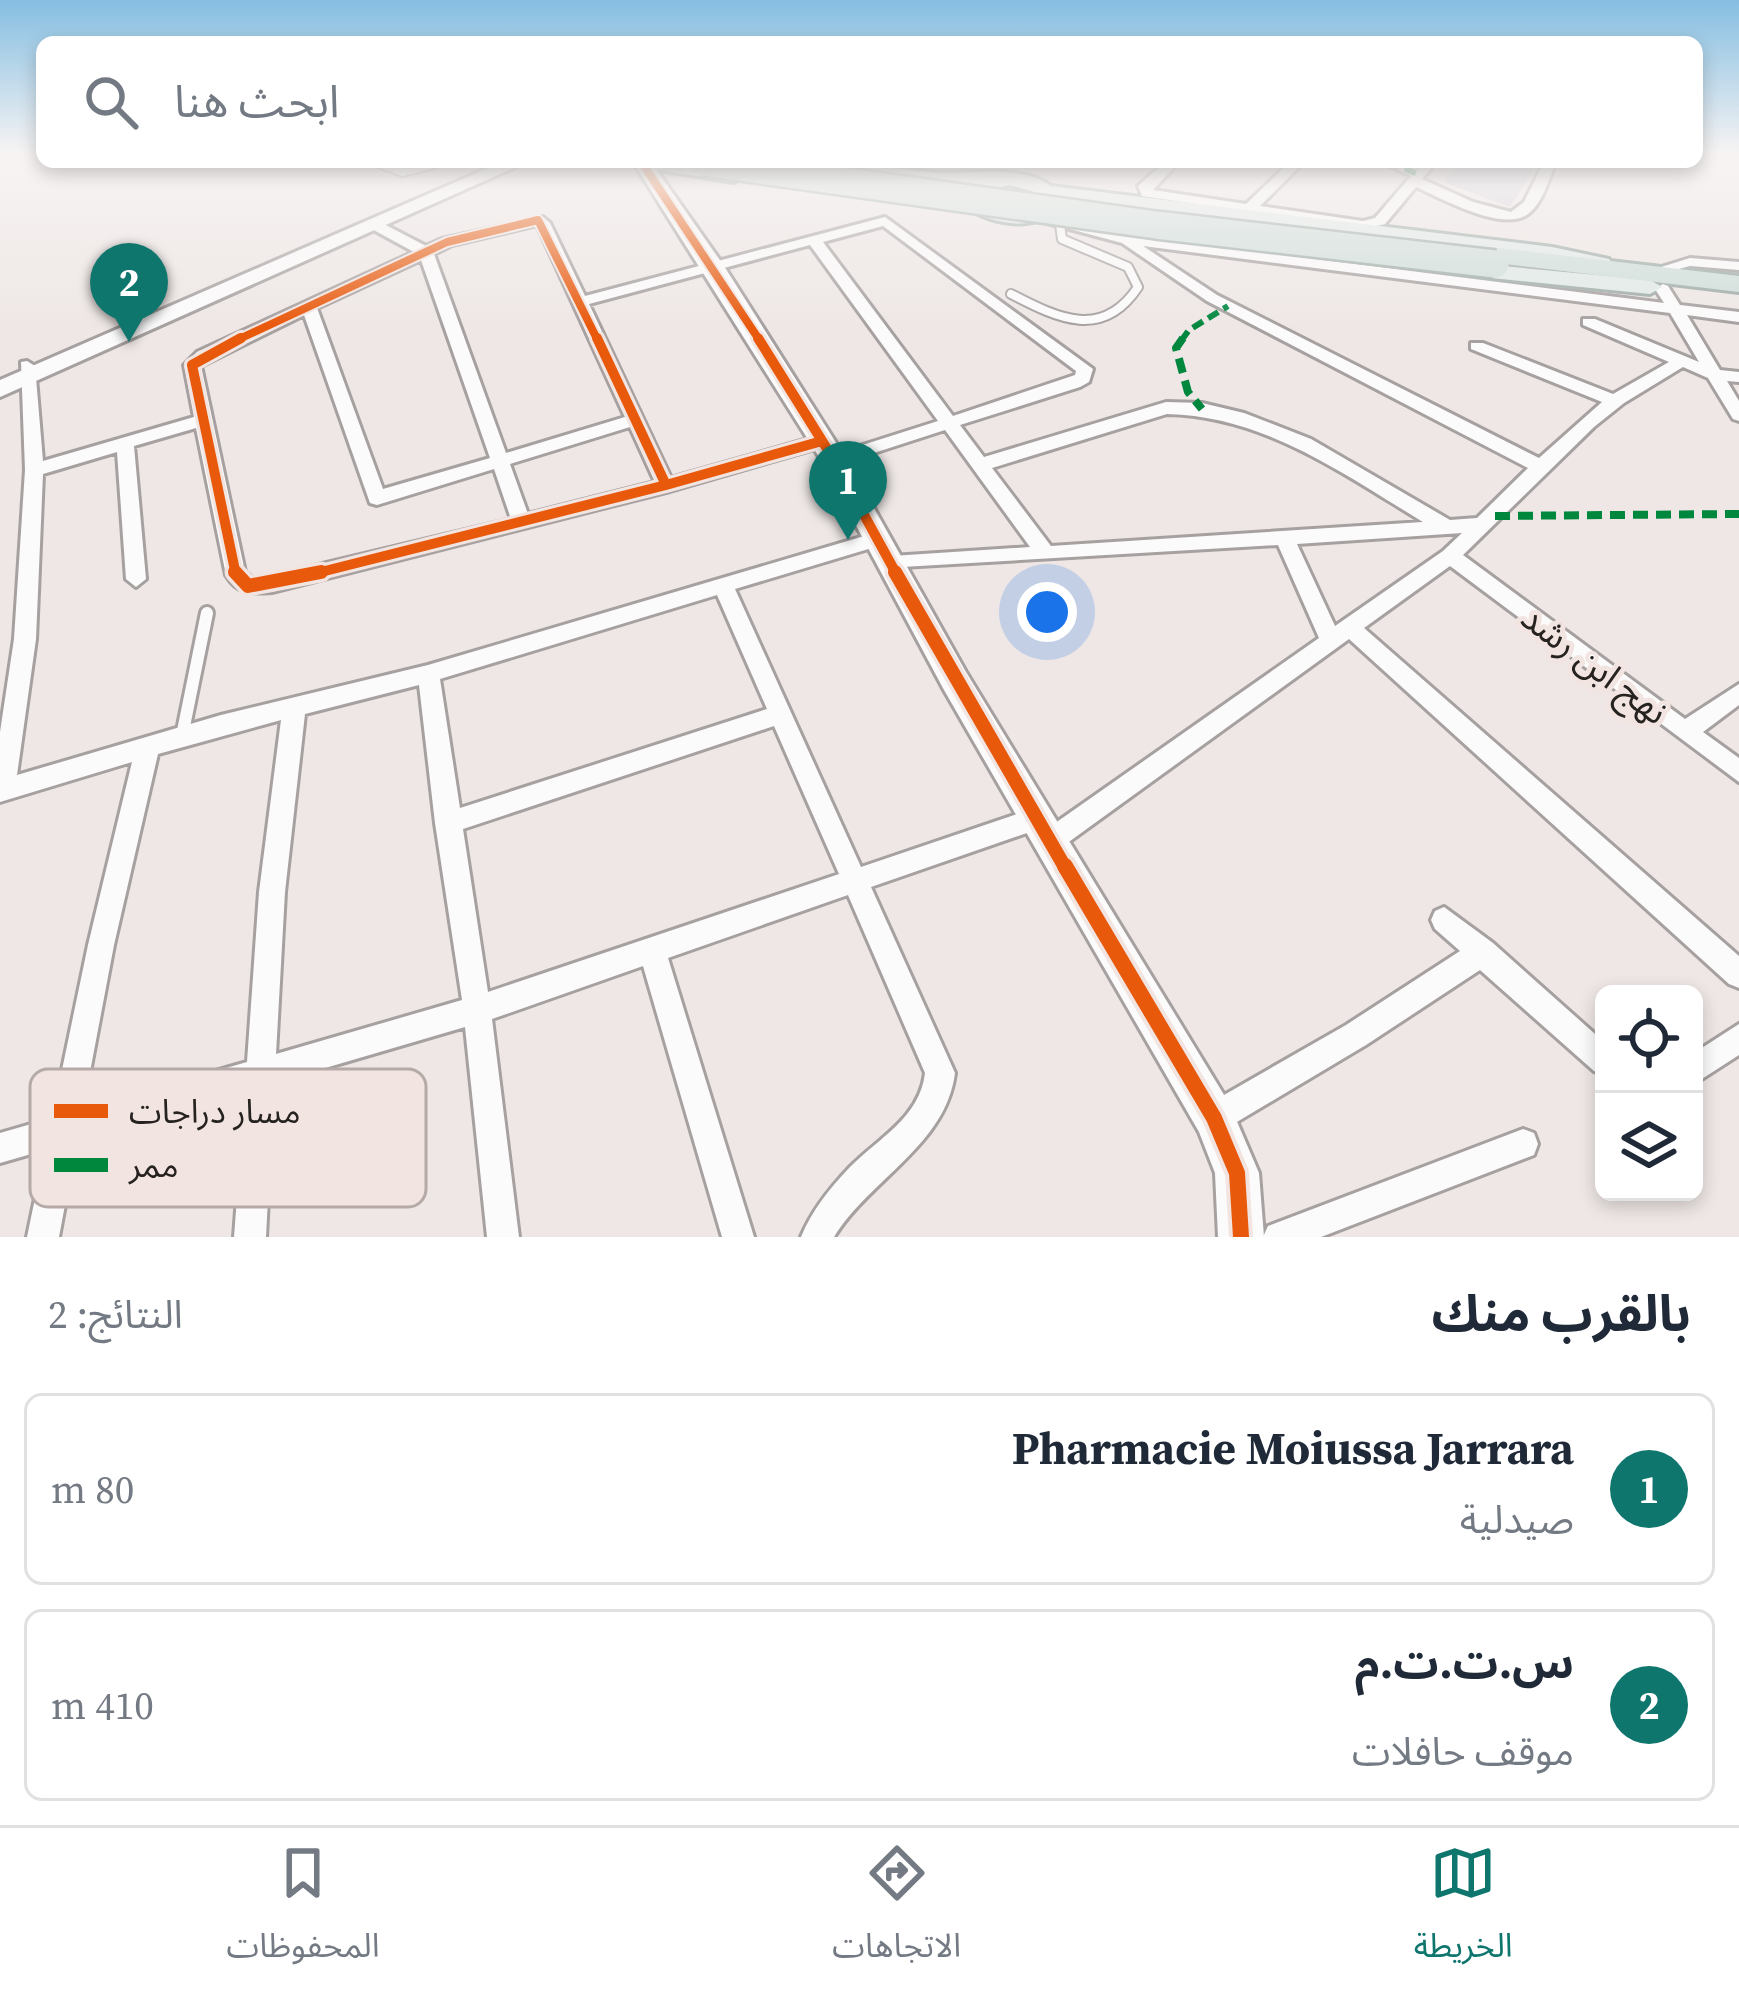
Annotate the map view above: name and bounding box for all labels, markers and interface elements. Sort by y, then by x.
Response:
search box [36,36,1703,168]
icon: search [78,69,144,135]
text: ابحث هنا [174,70,340,132]
pin: 2 [90,243,168,342]
pin: 1 [809,441,887,540]
your location [1017,582,1077,642]
street label: نهج ابن رشد [1510,593,1678,737]
map controls [1595,985,1703,1201]
button: locate [1595,985,1703,1093]
legend [30,1069,426,1207]
text: مسار دراجات [129,1089,300,1134]
button: layers [1595,1093,1703,1201]
text: ممر [128,1143,178,1188]
text: بالقرب منك [1431,1278,1691,1348]
text: النتائج: 2 [48,1288,183,1341]
text: Pharmacie Moiussa Jarrara [1012,1417,1574,1479]
text: 80 m [51,1463,134,1516]
text: 1 [1638,1463,1660,1516]
text: صيدلية [1460,1493,1574,1546]
text: س.ت.ت.م [1355,1631,1574,1693]
text: 410 m [51,1679,154,1732]
text: 2 [1638,1679,1660,1732]
text: موقف حافلات [1352,1725,1574,1778]
tab: المحفوظات [226,1840,380,1981]
tab: الاتجاهات [832,1840,961,1981]
tab: الخريطة [1414,1840,1513,1981]

